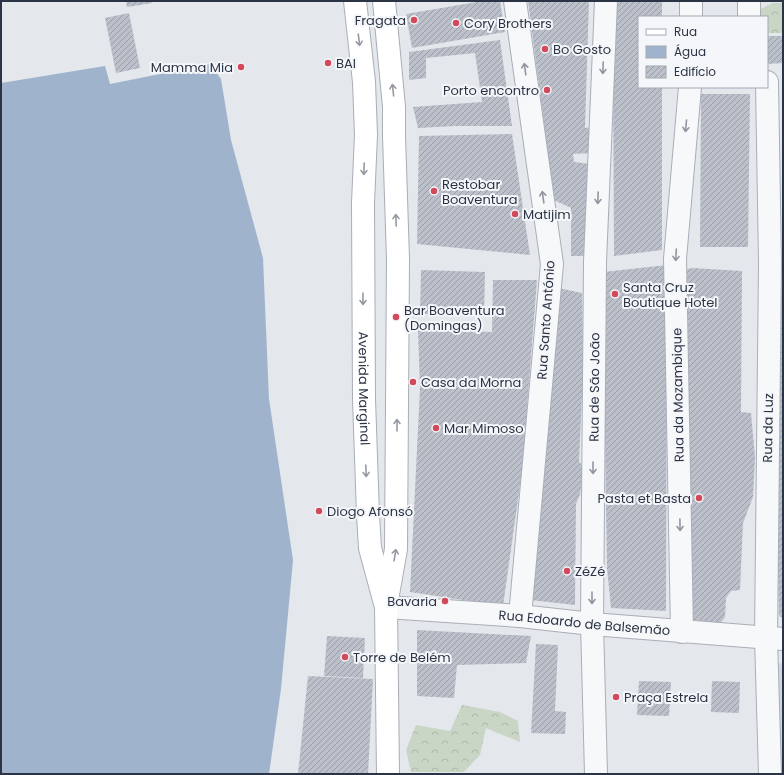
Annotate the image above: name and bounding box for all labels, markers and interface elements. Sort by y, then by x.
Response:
place label: Fragata [355,11,406,30]
place label: Cory Brothers [464,14,552,33]
marker: Fragata [409,15,419,25]
legend [638,16,768,88]
marker: Cory Brothers [451,18,461,28]
text: Rua [674,23,697,40]
one-way arrow [355,33,363,46]
place label: Bo Gosto [553,40,611,59]
text: Água [674,43,706,60]
marker: Bo Gosto [540,44,550,54]
place label: BAI [336,54,356,73]
place label: Mamma Mia [151,58,233,77]
marker: BAI [323,58,333,68]
one-way arrow [600,61,607,74]
marker: Mamma Mia [236,62,246,72]
one-way arrow [521,63,529,76]
text: Edifício [674,63,716,80]
place label: Porto encontro [443,81,539,100]
one-way arrow [389,84,396,97]
marker: Porto encontro [542,85,552,95]
one-way arrow [683,119,690,132]
one-way arrow [361,162,368,175]
place label: Restobar Boaventura [442,175,517,209]
marker: Restobar Boaventura [429,186,439,196]
one-way arrow [539,191,547,204]
one-way arrow [594,191,602,204]
place label: Matijim [523,205,571,224]
marker: Matijim [510,209,520,219]
one-way arrow [393,214,400,227]
one-way arrow [672,248,679,261]
street label: Rua Santo António [532,260,560,380]
place label: Santa Cruz Boutique Hotel [623,278,717,312]
marker: Santa Cruz Boutique Hotel [610,289,620,299]
one-way arrow [359,292,367,305]
place label: Bar Boaventura (Domingas) [404,301,505,335]
marker: Bar Boaventura (Domingas) [391,312,401,322]
street label: Rua da Mozambique [667,328,689,462]
street label: Avenida Marginal [354,331,375,446]
street label: Rua de São João [584,332,604,442]
place label: Casa da Morna [421,373,521,392]
marker: Casa da Morna [408,377,418,387]
street label: Rua da Luz [758,393,778,463]
one-way arrow [393,419,400,432]
place label: Mar Mimoso [444,419,524,438]
marker: Mar Mimoso [431,423,441,433]
one-way arrow [590,461,597,474]
one-way arrow [363,464,370,477]
place label: Pasta et Basta [598,489,691,508]
marker: Pasta et Basta [694,493,704,503]
place label: Diogo Afonsó [327,502,413,521]
marker: Diogo Afonsó [314,506,324,516]
one-way arrow [676,518,684,531]
one-way arrow [391,548,399,561]
place label: ZéZé [575,562,605,581]
marker: ZéZé [562,566,572,576]
one-way arrow [588,591,596,604]
place label: Bavaria [387,592,437,611]
marker: Bavaria [440,596,450,606]
street label: Rua Edoardo de Balsemão [498,605,671,640]
place label: Torre de Belém [353,648,451,667]
marker: Torre de Belém [340,652,350,662]
place label: Praça Estrela [624,688,708,707]
marker: Praça Estrela [611,692,621,702]

